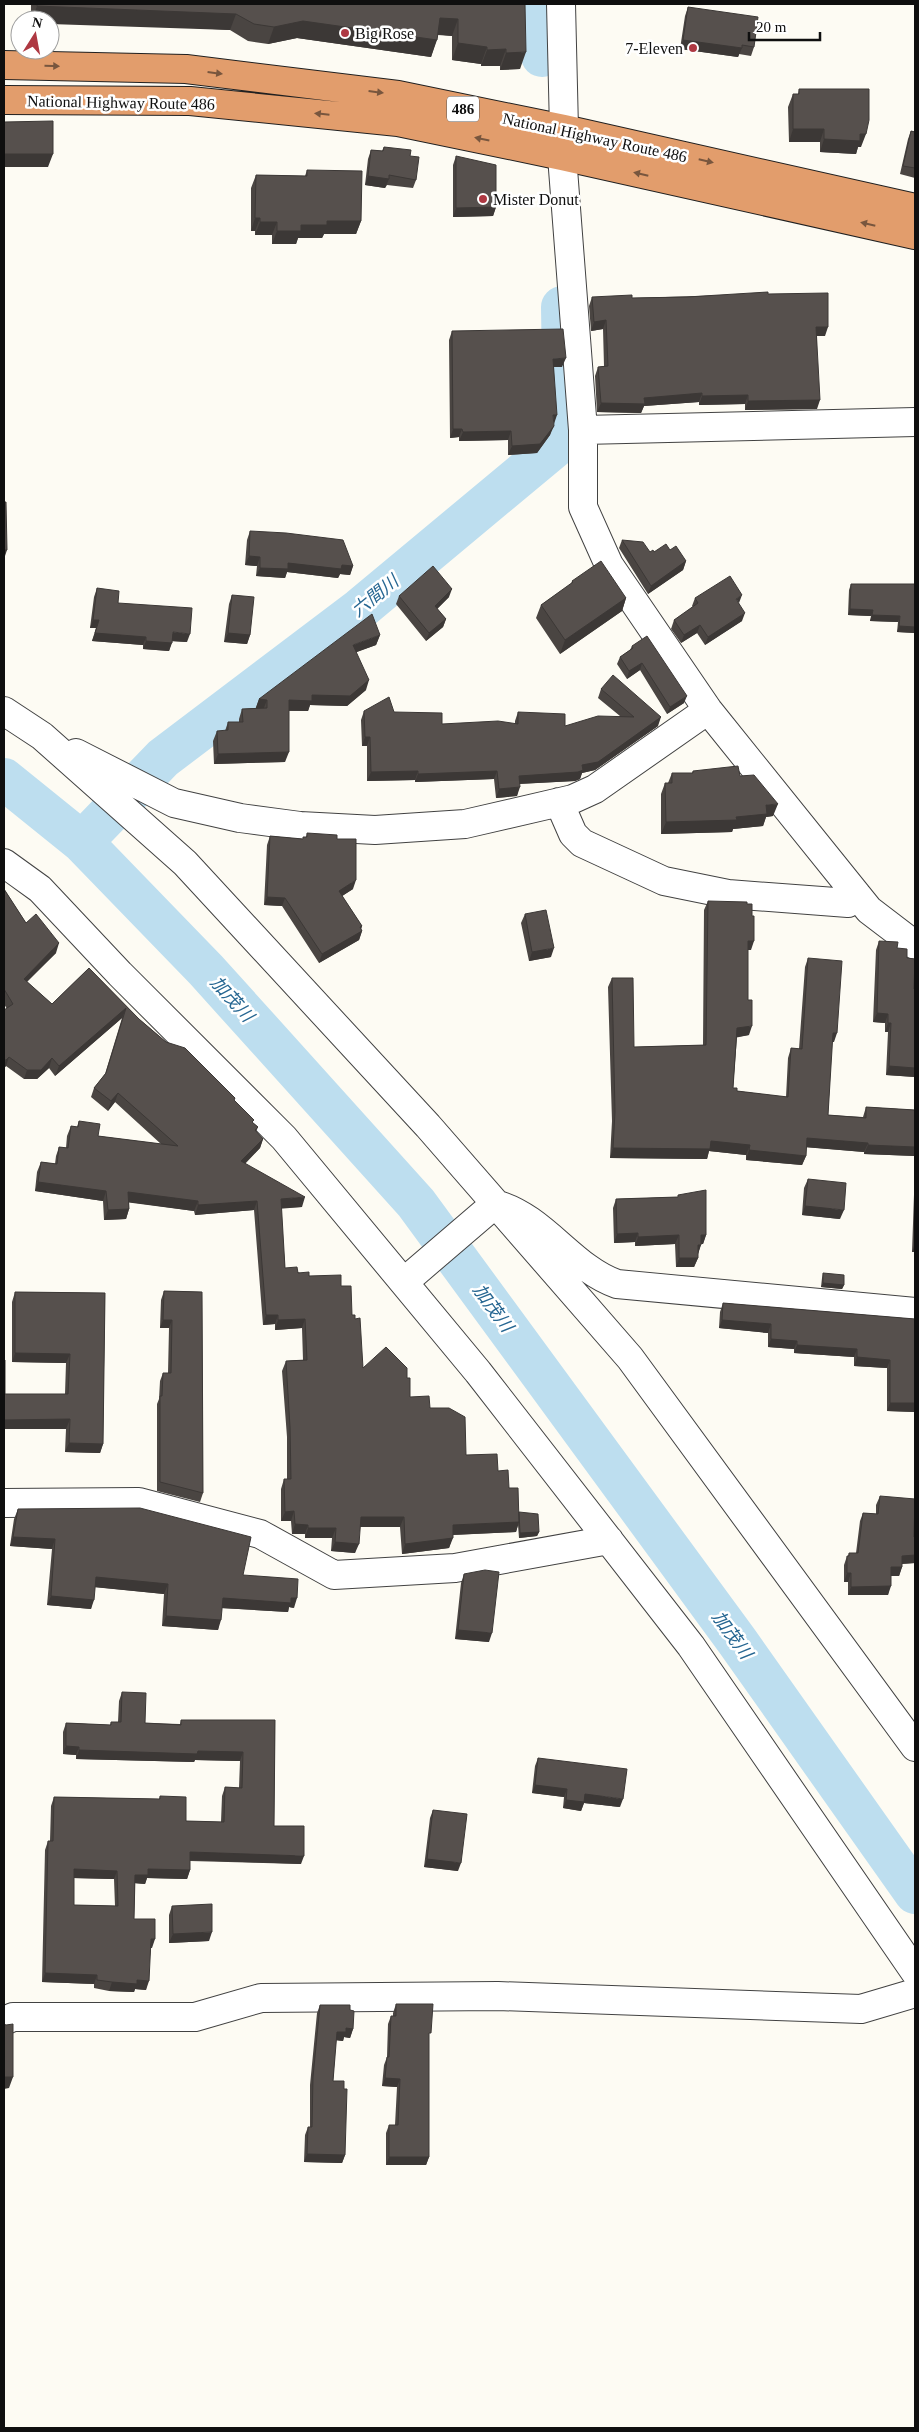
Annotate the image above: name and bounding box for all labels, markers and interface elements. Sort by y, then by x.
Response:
north arrow [10,10,60,60]
scale bar [749,10,820,42]
text: N [31,14,44,31]
text: 20 m [756,19,787,35]
place label: Big Rose [355,25,414,43]
marker: Big Rose [339,27,351,39]
place label: 7-Eleven [625,40,683,57]
marker: 7-Eleven [687,42,699,54]
one-way arrow [45,62,61,70]
one-way arrow [207,69,223,77]
one-way arrow [368,88,384,96]
street label: National Highway Route 486 [27,92,215,114]
road number: 486 [447,96,479,122]
one-way arrow [313,110,329,118]
street label: National Highway Route 486 [501,110,689,166]
one-way arrow [474,135,490,143]
one-way arrow [699,157,714,165]
one-way arrow [632,169,648,177]
place label: Mister Donut [493,191,579,208]
marker: Mister Donut [477,193,489,205]
one-way arrow [859,220,875,228]
water label: 六間川 [348,570,404,621]
water label: 加茂川 [207,972,259,1027]
water label: 加茂川 [469,1280,518,1337]
water label: 加茂川 [708,1607,757,1664]

